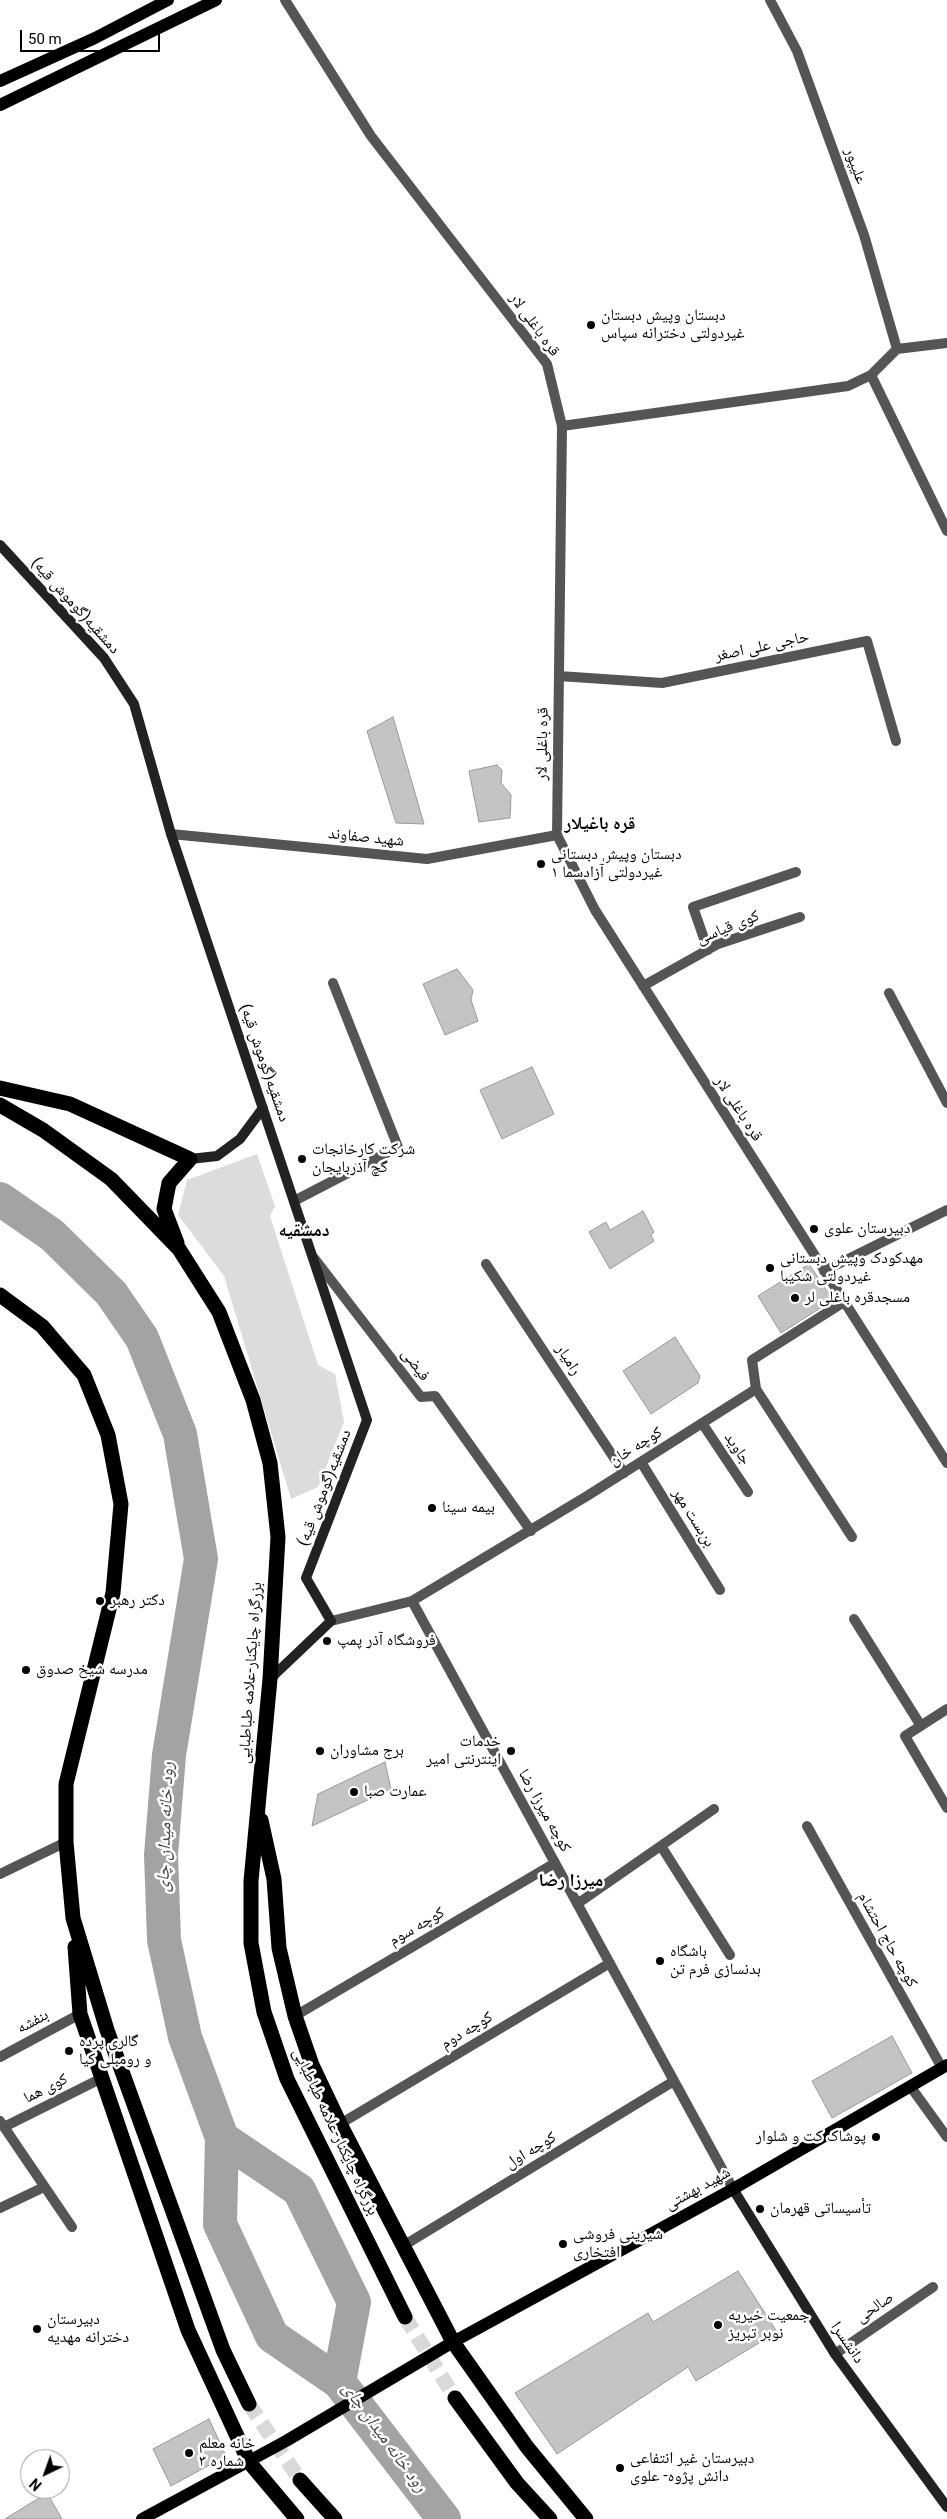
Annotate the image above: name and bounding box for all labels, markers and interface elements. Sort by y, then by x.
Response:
scale bar [22,20,162,52]
text: 50 m [28,30,62,48]
street label: علیپور [840,145,870,187]
street label: قره باغلی لار [505,290,563,360]
place label: دبستان وپیش دبستان غیردولتی دخترانه سپاس [601,306,745,344]
marker: دبستان وپیش دبستان غیردولتی دخترانه سپاس [585,319,597,331]
street label: دمشقیه(گوموش قیه) [27,554,123,658]
street label: حاجی علی اصغر [713,628,811,666]
street label: قره باغلی لار [533,707,553,781]
district label: قره باغیلار [565,813,635,835]
street label: شهید صفاوند [327,824,405,852]
place label: دبستان وپیش دبستانی غیردولتی آزادسما ۱ [551,845,682,883]
marker: دبستان وپیش دبستانی غیردولتی آزادسما ۱ [535,858,547,870]
street label: کوی قیاسی [694,907,762,949]
street label: دمشقیه(گوموش قیه) [235,1001,293,1125]
street label: قره باغلی لار [710,1073,766,1145]
place label: شرکت کارخانجات گچ آذربایجان [312,1140,415,1178]
marker: شرکت کارخانجات گچ آذربایجان [296,1153,308,1165]
place label: دبیرستان علوی [824,1219,910,1239]
district label: دمشقیه [278,1220,330,1242]
marker: دبیرستان علوی [808,1223,820,1235]
place label: مهدکودک وپیش دبستانی غیردولتی شکیبا [780,1249,923,1287]
marker: مهدکودک وپیش دبستانی غیردولتی شکیبا [764,1262,776,1274]
place label: مسجدقره باغلی لر [805,1288,910,1308]
marker: مسجدقره باغلی لر [789,1292,801,1304]
street label: رامیار [551,1341,585,1379]
street label: فیضی [397,1345,433,1385]
street label: کوچه خان [606,1423,666,1471]
street label: دمشقیه(گوموش قیه) [294,1427,356,1549]
street label: جاوید [719,1429,755,1469]
street label: بن‌بست مهر [667,1485,719,1551]
place label: بیمه سینا [442,1498,495,1518]
marker: بیمه سینا [426,1502,438,1514]
street label: بزرگراه چایکنار-علامه طباطبایی [235,1581,267,1765]
place label: دکتر رهبر [110,1591,165,1611]
marker: دکتر رهبر [94,1595,106,1607]
place label: فروشگاه آذر پمپ [337,1631,436,1651]
marker: فروشگاه آذر پمپ [321,1635,333,1647]
place label: مدرسه شیخ صدوق [36,1660,148,1680]
marker: مدرسه شیخ صدوق [20,1664,32,1676]
place label: خدمات اینترنتی امیر [426,1732,501,1770]
place label: برج مشاوران [330,1741,404,1761]
marker: برج مشاوران [314,1745,326,1757]
marker: خدمات اینترنتی امیر [505,1745,517,1757]
water label: رود خانه میدان چای [153,1761,179,1893]
street label: کوچه میرزا رضا [513,1766,575,1856]
place label: عمارت صبا [364,1782,427,1802]
marker: عمارت صبا [348,1786,360,1798]
district label: میرزا رضا [539,1870,603,1892]
street label: کوچه حاج احتشام [853,1889,921,1991]
street label: کوچه سوم [386,1903,448,1951]
place label: باشگاه بدنسازی فرم تن [670,1942,761,1980]
marker: باشگاه بدنسازی فرم تن [654,1955,666,1967]
street label: بنفشه [14,2006,52,2038]
street label: کوچه دوم [437,2008,497,2054]
place label: گالری پرده و رومبلی کیا [79,2032,151,2070]
marker: گالری پرده و رومبلی کیا [63,2045,75,2057]
street label: بزرگراه چایکنار-علامه طباطبایی [288,2045,382,2219]
street label: کوی هما [21,2070,71,2108]
place label: پوشاک کت و شلوار [756,2127,866,2147]
street label: کوچه اول [502,2128,560,2174]
marker: پوشاک کت و شلوار [870,2131,882,2143]
street label: شهید بهشتى [662,2163,734,2215]
place label: تأسیساتی قهرمان [770,2199,871,2219]
marker: تأسیساتی قهرمان [754,2203,766,2215]
place label: شیرینی فروشی افتخاری [573,2225,663,2263]
marker: شیرینی فروشی افتخاری [557,2238,569,2250]
street label: صالحی [852,2288,898,2328]
place label: جمعیت خیریه نوبر تبریز [728,2306,809,2344]
place label: دبیرستان دخترانه مهدیه [47,2310,129,2348]
street label: دانشسرا [826,2318,868,2368]
marker: جمعیت خیریه نوبر تبریز [712,2319,724,2331]
marker: دبیرستان دخترانه مهدیه [31,2323,43,2335]
water label: رود خانه میدان چای [337,2379,431,2497]
place label: خانه معلم شماره ۳ [199,2434,255,2472]
marker: خانه معلم شماره ۳ [183,2447,195,2459]
north arrow [20,2449,70,2499]
place label: دبیرستان غیر انتفاعی دانش پژوه- علوی [630,2449,754,2487]
marker: دبیرستان غیر انتفاعی دانش پژوه- علوی [614,2462,626,2474]
text: N [27,2475,45,2494]

